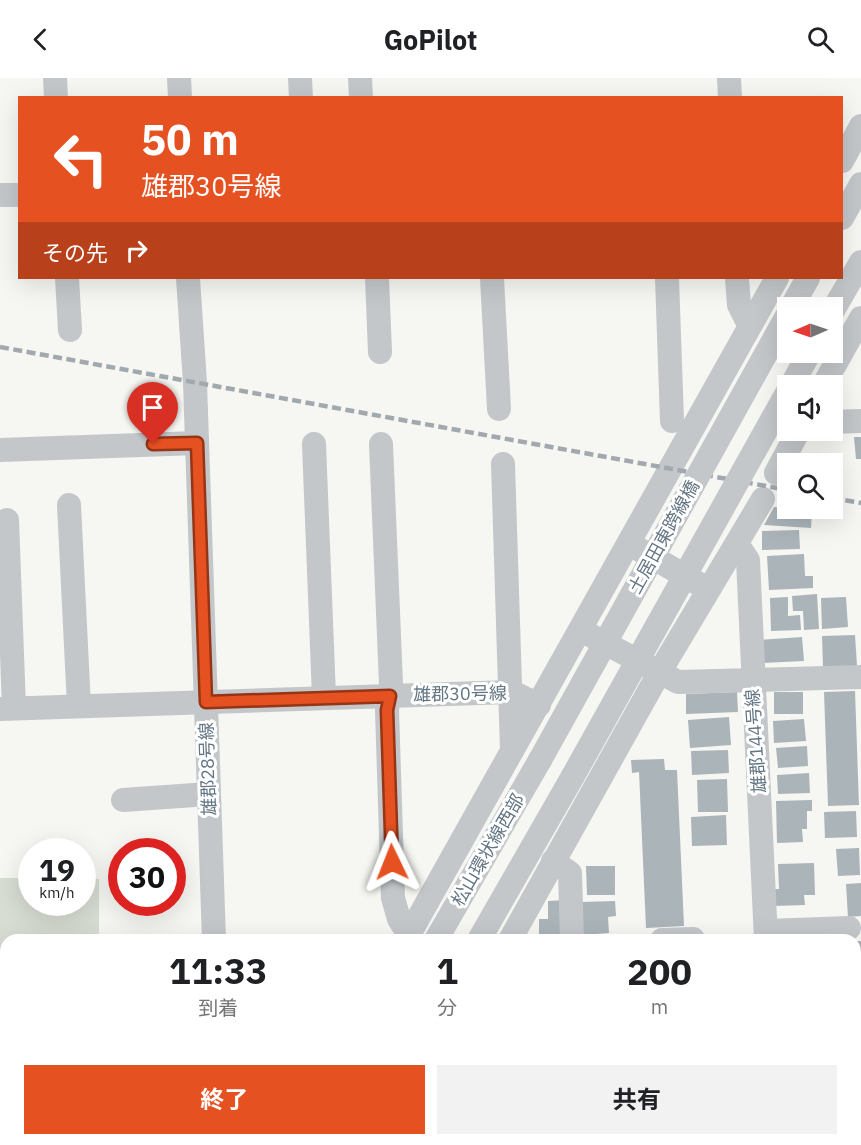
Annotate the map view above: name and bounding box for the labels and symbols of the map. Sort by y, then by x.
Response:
north arrow [777,297,843,363]
pin [127,382,178,444]
street label: 土居田東跨線橋 [623,476,704,597]
street label: 雄郡30号線 [413,681,507,706]
street label: 雄郡144号線 [740,688,771,794]
street label: 雄郡28号線 [194,722,221,816]
street label: 松山環状線西部 [446,789,529,910]
position arrow [360,830,424,894]
speed limit sign: 30 [108,838,186,916]

